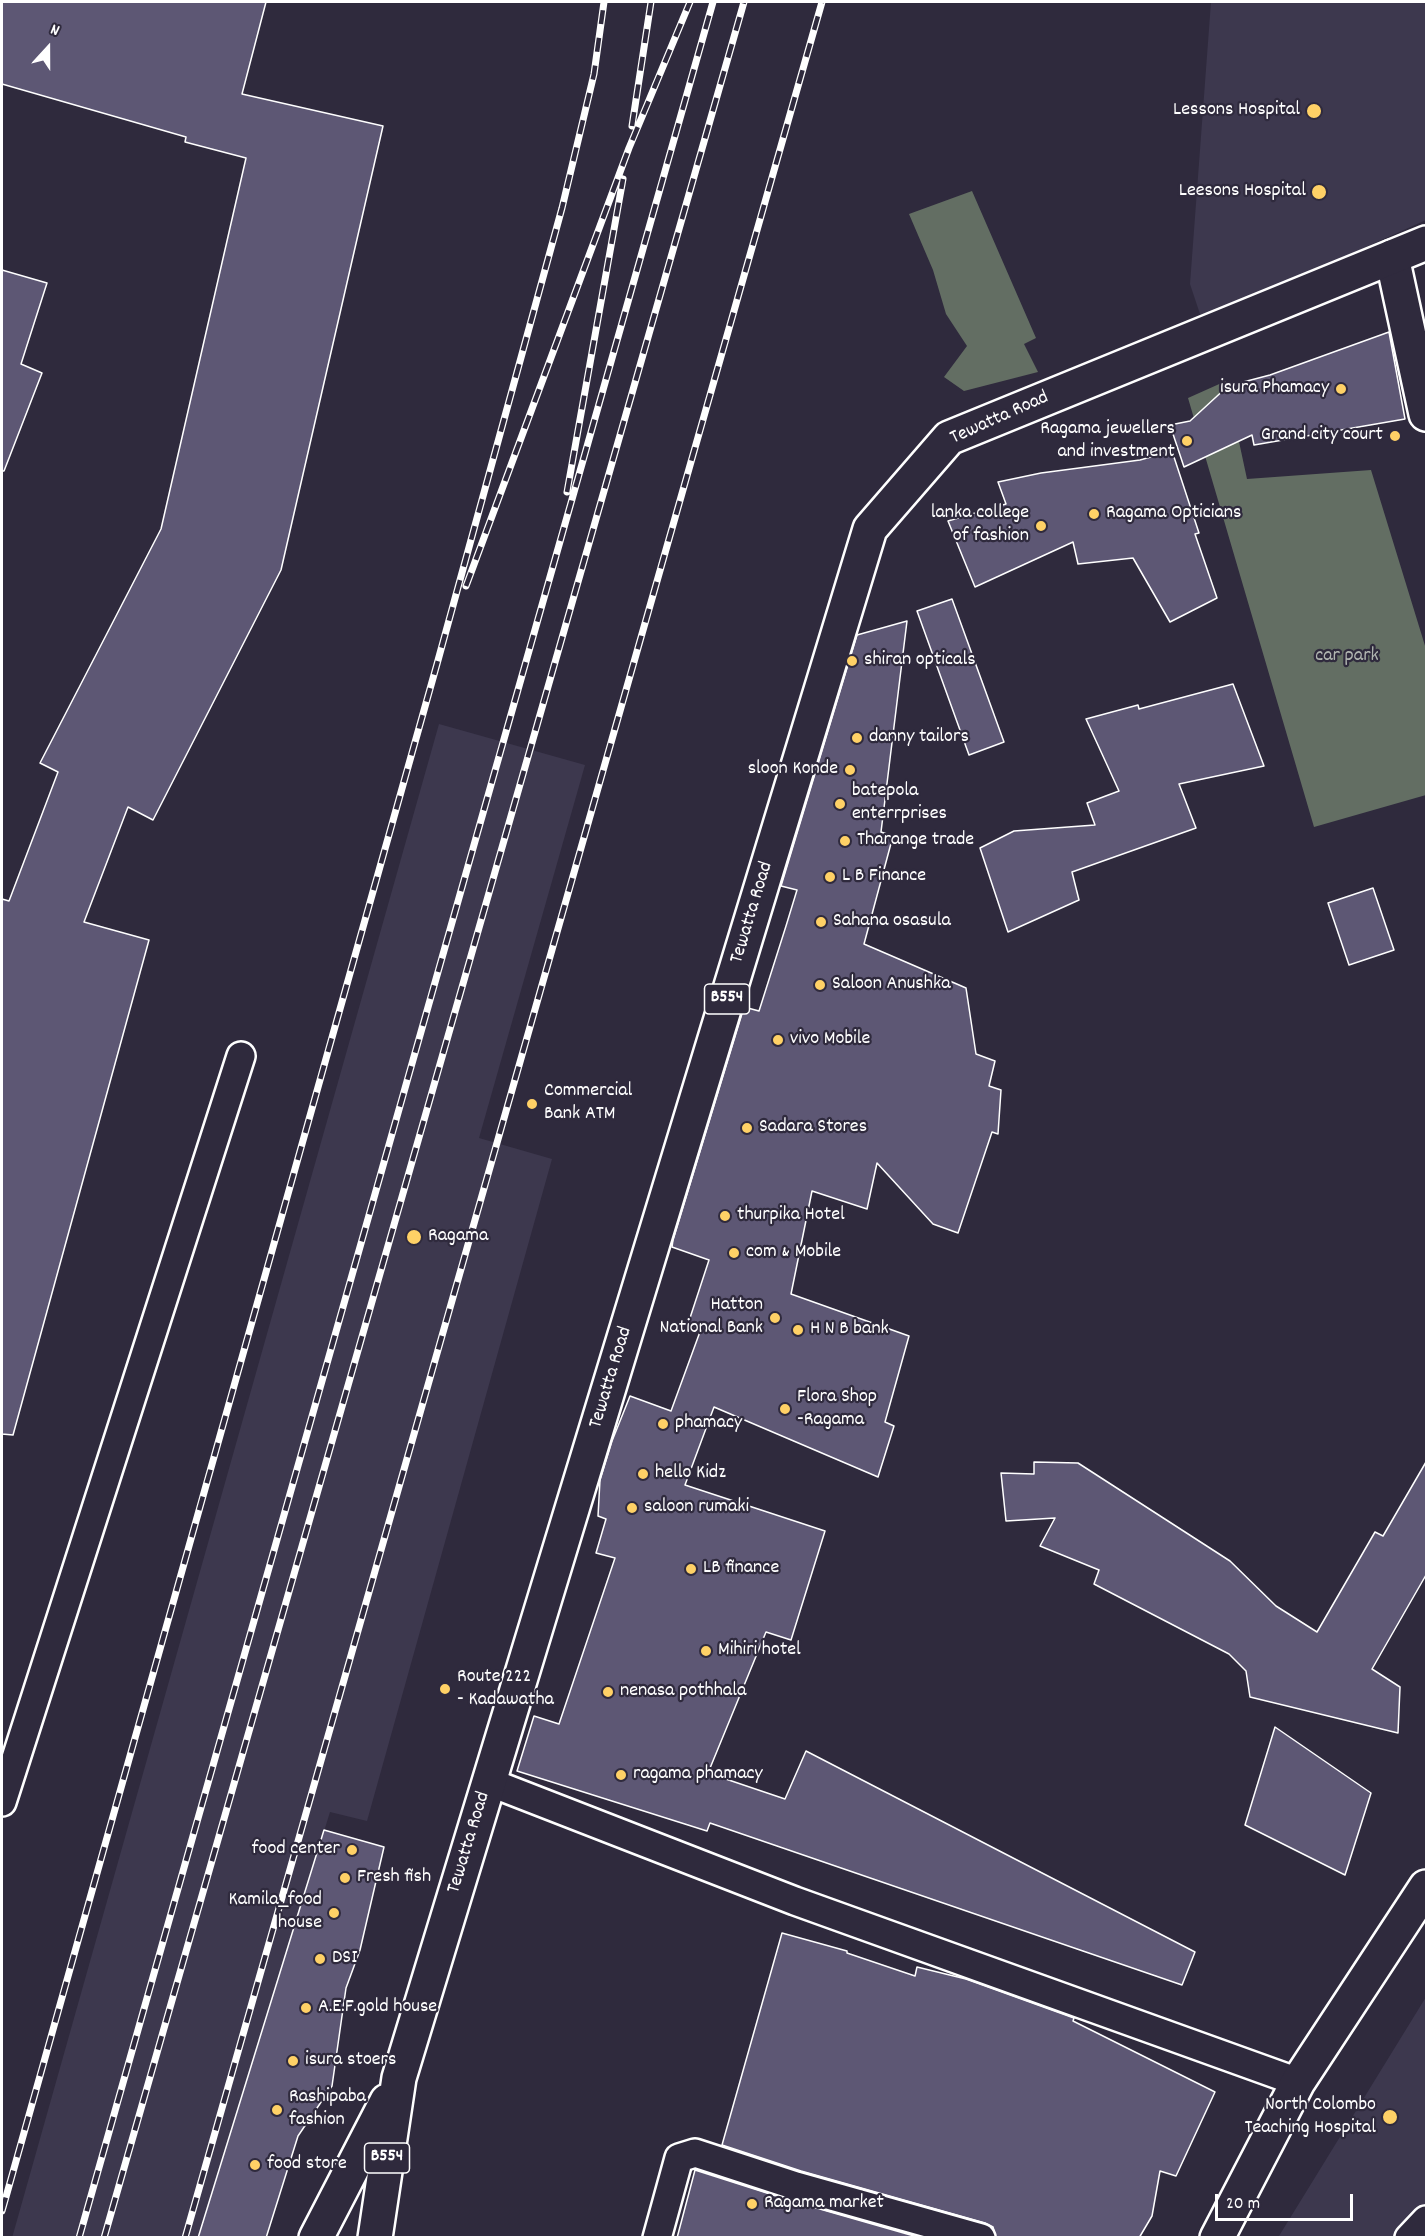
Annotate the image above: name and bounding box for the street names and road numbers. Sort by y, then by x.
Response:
street label: Tewatta Road [947,387,1053,451]
street label: Tewatta Road [726,859,780,967]
road number: B554 [704,984,750,1014]
street label: Tewatta Road [585,1324,639,1432]
street label: Tewatta Road [443,1789,497,1897]
road number: B554 [364,2143,410,2173]

